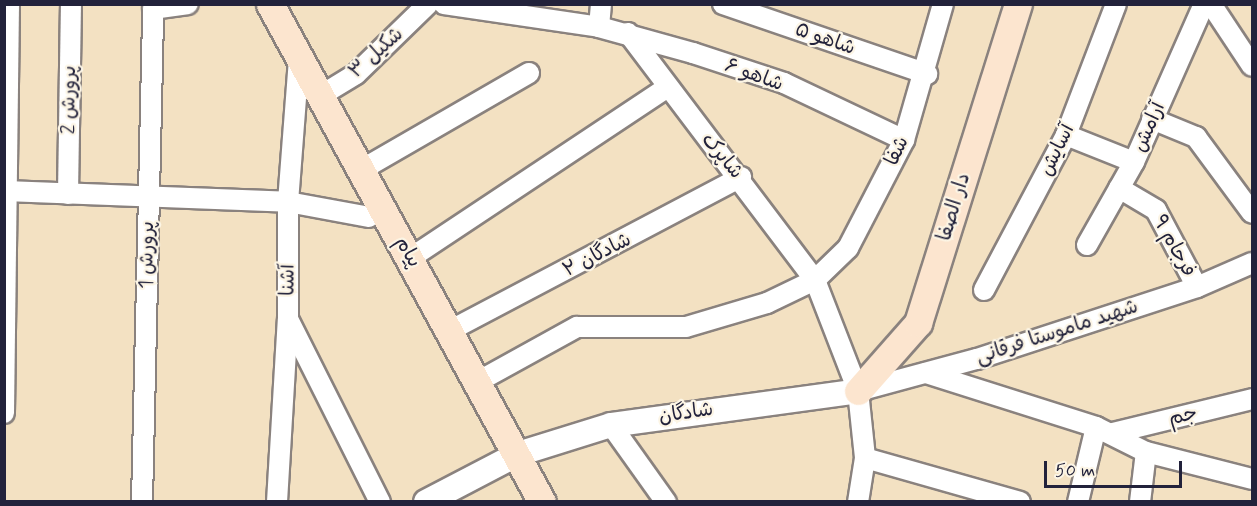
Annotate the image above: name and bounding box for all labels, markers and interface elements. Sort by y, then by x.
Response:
street label: شاهو ۵ [792,18,858,60]
street label: شکیل ۳ [344,22,408,84]
street label: شاهو ۶ [722,53,786,97]
street label: پرورش 2 [56,65,82,135]
street label: آرامش [1127,98,1171,156]
street label: آسایش [1034,120,1080,180]
street label: شاپرک [696,128,748,184]
street label: شفا [880,133,914,169]
street label: دار الصفا [932,170,976,244]
street label: فرجام ۹ [1147,211,1201,281]
street label: پرورش 1 [134,221,160,289]
street label: شادگان ۲ [559,228,635,282]
street label: پیام [390,232,426,272]
street label: آشنا [276,264,300,296]
street label: شهید ماموستا فرقانی [973,294,1141,370]
street label: شادگان [657,397,715,429]
street label: جم [1166,401,1200,431]
scale bar [1047,449,1185,487]
text: 50 m [1055,459,1095,483]

